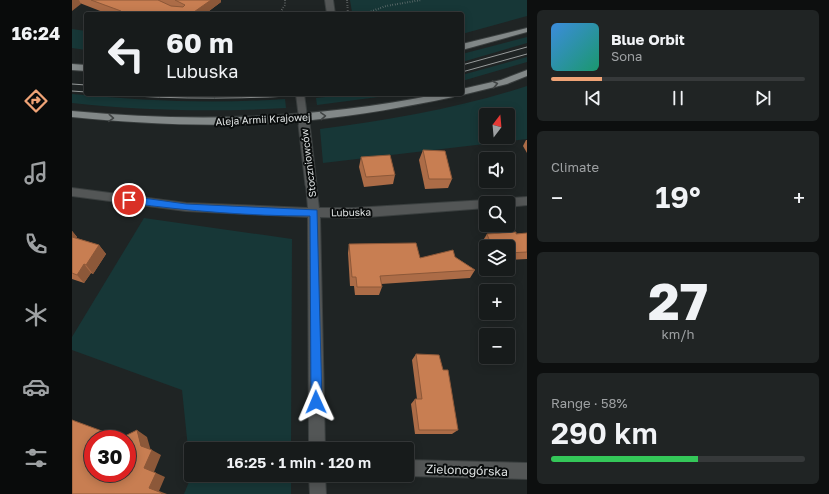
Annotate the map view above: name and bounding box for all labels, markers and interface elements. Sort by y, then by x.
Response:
text: 16:24 [12,22,60,44]
text: 60 m [166,26,233,59]
icon: left [100,28,152,80]
text: Blue Orbit [611,30,685,48]
text: Sona [611,48,642,64]
text: Lubuska [166,60,238,82]
one-way arrow [492,81,498,89]
icon: directions [22,87,50,115]
icon: previous [582,87,604,109]
icon: pause [667,87,689,109]
icon: next [752,87,774,109]
north arrow [479,108,515,144]
map controls [479,108,515,364]
street label: Aleja Armii Krajowej [215,111,311,127]
one-way arrow [320,111,326,120]
one-way arrow [108,114,114,123]
street label: Stoczniowców [298,128,318,198]
button: sound [479,152,515,188]
icon: music [22,159,50,187]
text: Climate [551,159,599,175]
text: 19° [655,179,701,215]
pin [112,183,146,217]
text: − [551,184,563,211]
text: + [793,184,805,211]
icon: arrive [118,189,140,211]
button: search [479,196,515,232]
street label: Lubuska [331,206,371,218]
icon: phone [22,230,50,258]
button: layers [479,240,515,276]
text: 27 [648,269,708,331]
button: + [479,284,515,320]
icon: climate [22,301,50,329]
text: km/h [661,326,695,342]
button: − [479,328,515,364]
icon: car [22,373,50,401]
position arrow [295,381,337,423]
text: Range · 58% [551,395,627,411]
text: 290 km [551,415,658,451]
speed limit sign: 30 [84,430,136,482]
icon: filters [22,444,50,472]
text: 16:25 · 1 min · 120 m [227,453,371,471]
street label: Zielonogórska [426,461,508,479]

